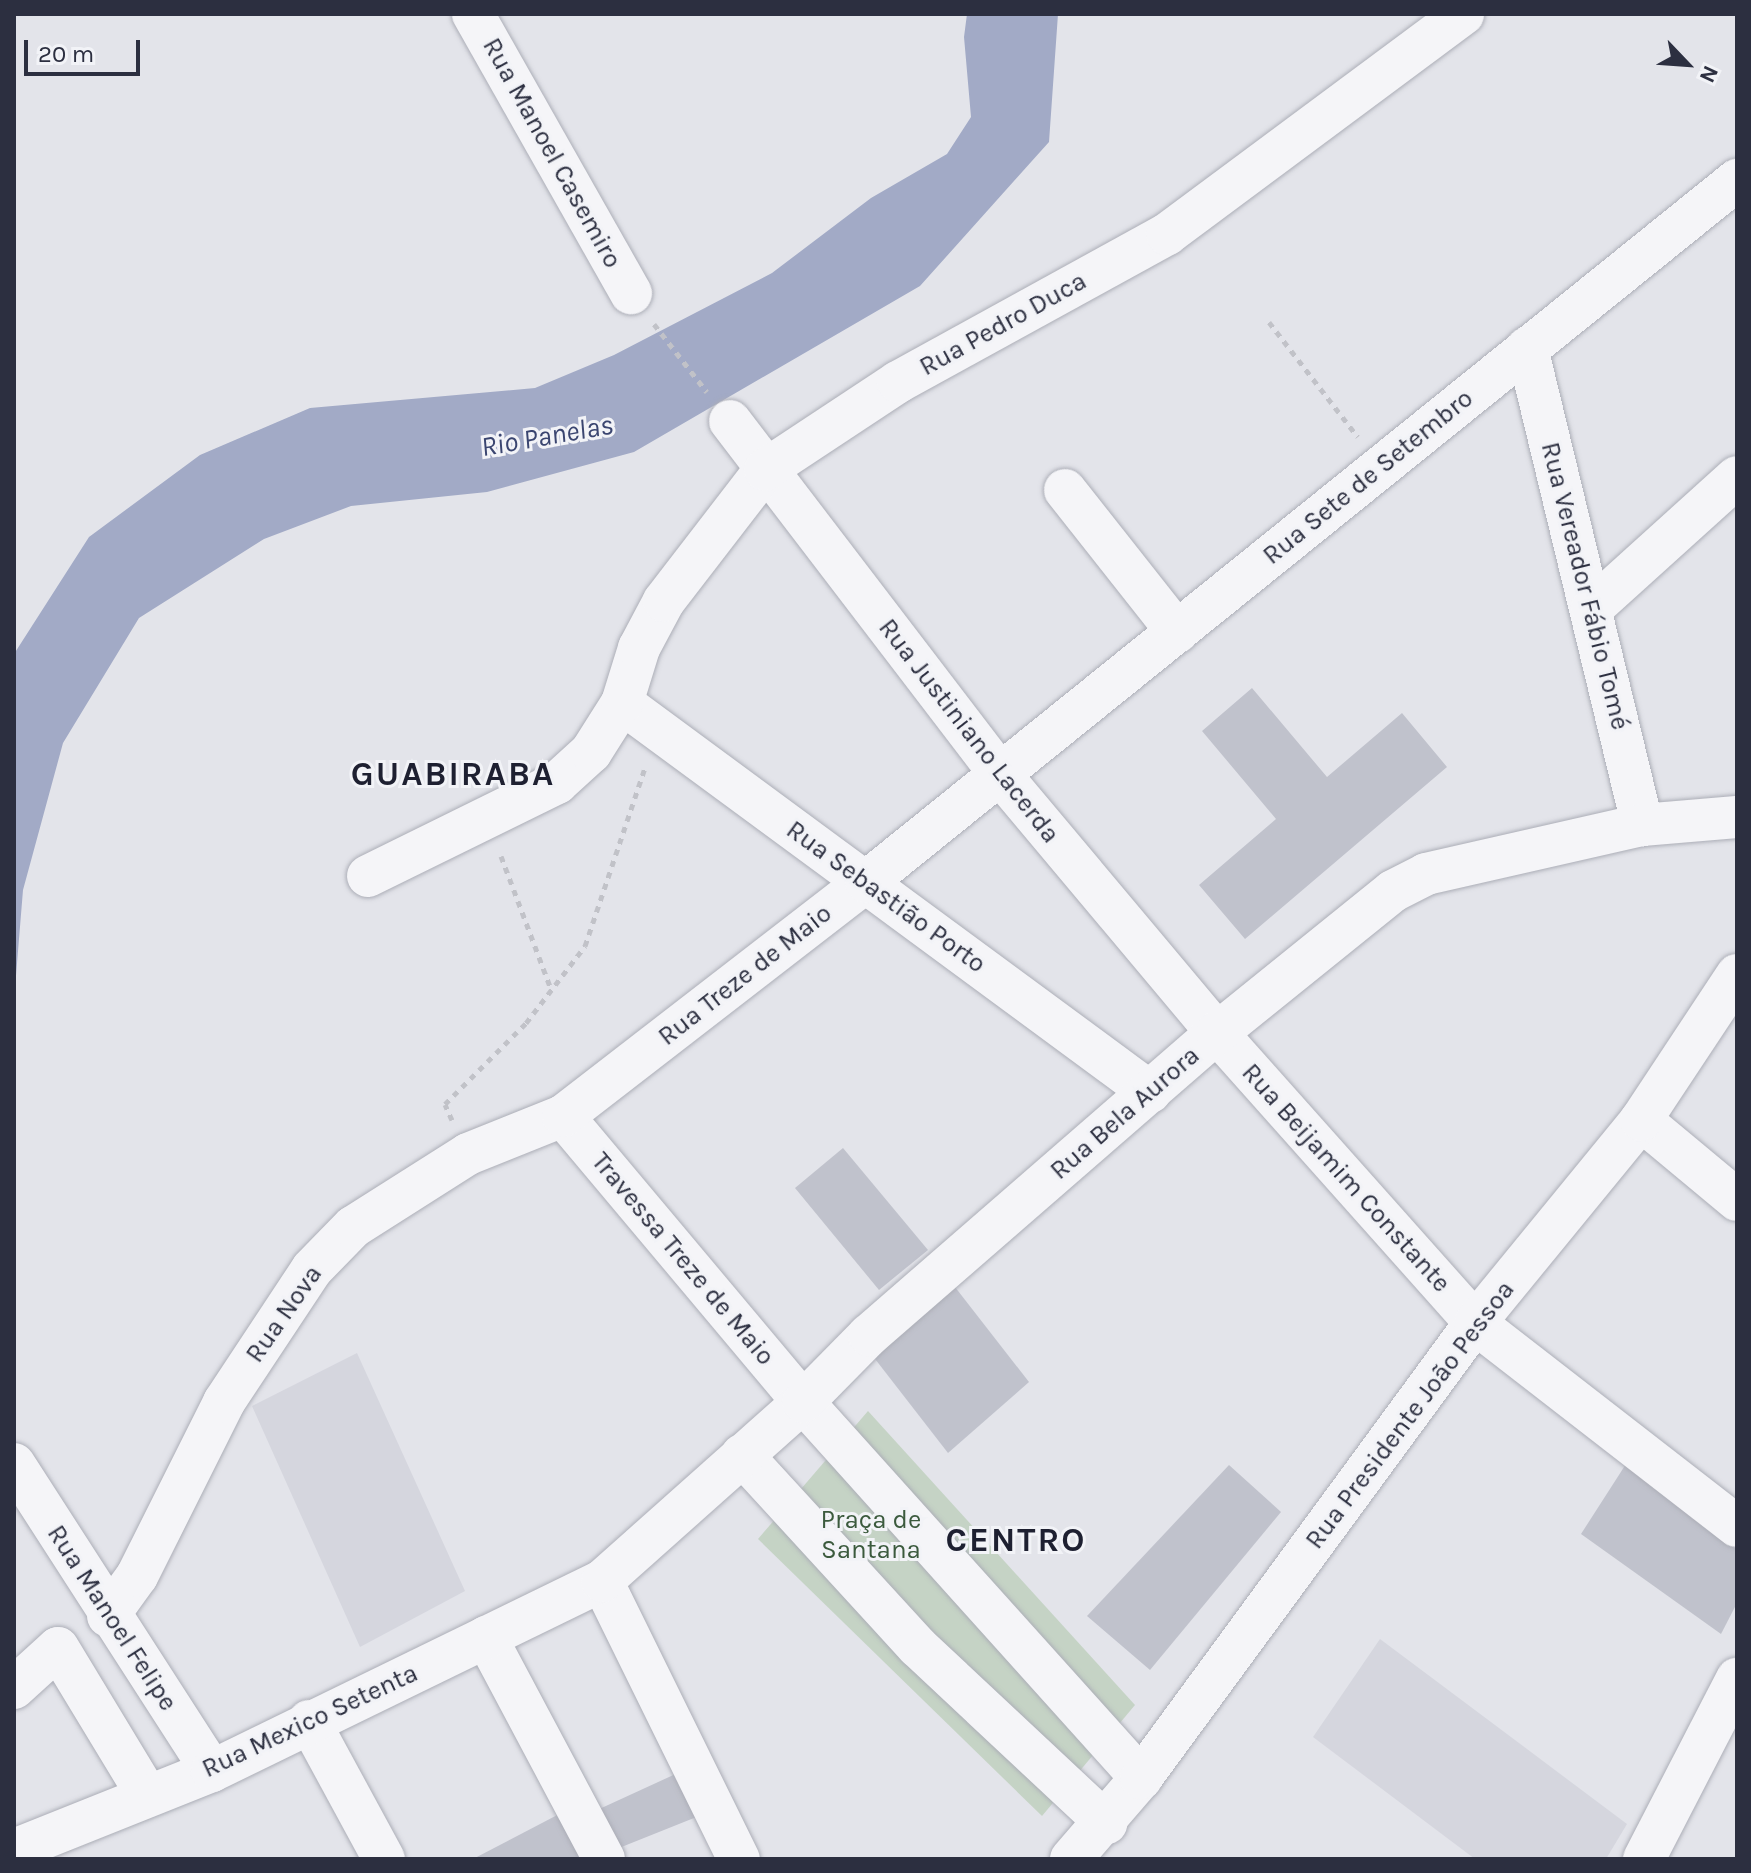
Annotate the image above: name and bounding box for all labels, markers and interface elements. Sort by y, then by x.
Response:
scale bar [28,24,144,74]
north arrow [1647,24,1727,104]
street label: Rua Manoel Casemiro [476,33,628,273]
text: 20 m [38,40,94,68]
text: N [1694,61,1724,87]
street label: Rua Pedro Duca [914,265,1092,383]
street label: Rua Sete de Setembro [1257,383,1479,571]
water label: Rio Panelas [478,408,616,464]
street label: Rua Vereador Fábio Tomé [1534,439,1636,733]
street label: Rua Justiniano Lacerda [872,613,1066,849]
district label: GUABIRABA [351,755,555,795]
street label: Rua Sebastião Porto [780,814,992,980]
street label: Rua Treze de Maio [652,898,838,1052]
street label: Rua Bela Aurora [1044,1040,1206,1186]
street label: Rua Beijamim Constante [1235,1057,1457,1299]
street label: Travessa Treze de Maio [585,1146,781,1372]
street label: Rua Nova [239,1259,329,1369]
street label: Rua Presidente João Pessoa [1299,1275,1521,1555]
park label: Praça de Santana [821,1504,921,1566]
street label: Rua Manoel Felipe [40,1519,184,1717]
district label: CENTRO [945,1521,1087,1561]
street label: Rua Mexico Setenta [197,1657,423,1785]

